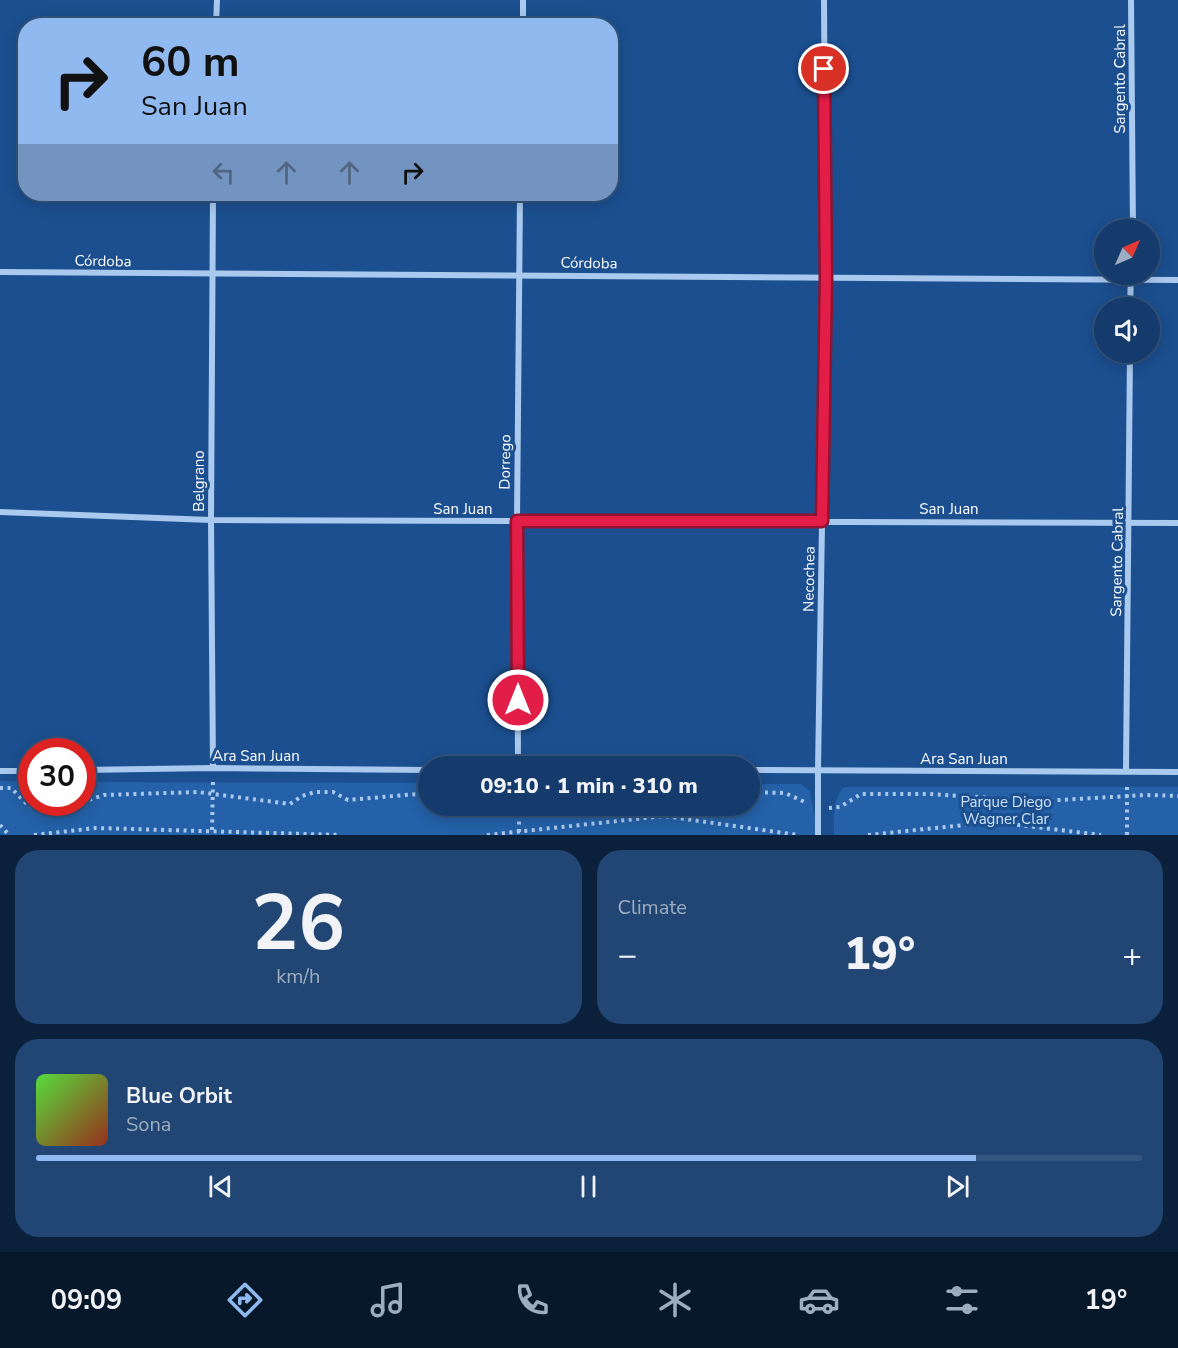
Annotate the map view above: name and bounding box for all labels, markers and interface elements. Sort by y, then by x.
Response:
street label: Sargento Cabral [1110,24,1130,134]
text: 60 m [141,34,240,91]
icon: right [42,42,120,120]
pin [798,43,849,94]
icon: arrive [807,52,840,85]
text: San Juan [141,88,248,125]
icon: left [207,156,240,189]
icon: ahead [270,156,303,189]
icon: ahead [333,156,366,189]
icon: right [396,156,429,189]
north arrow [1094,219,1160,285]
map controls [1094,219,1160,363]
street label: Córdoba [74,251,132,271]
street label: Córdoba [560,253,618,273]
button: sound [1094,297,1160,363]
street label: Dorrego [495,434,515,490]
street label: Belgrano [189,450,209,512]
street label: San Juan [433,499,493,519]
street label: San Juan [919,499,979,519]
street label: Sargento Cabral [1106,507,1128,617]
street label: Necochea [798,546,820,612]
position arrow [486,668,550,732]
speed limit sign: 30 [18,738,96,816]
street label: Ara San Juan [212,746,300,766]
street label: Ara San Juan [920,749,1008,769]
text: 09:10 · 1 min · 310 m [480,771,698,801]
park label: Parque Diego Wagner Clar [960,792,1052,829]
text: 26 [251,870,345,977]
text: Climate [618,894,687,921]
text: 19° [844,924,915,985]
text: − [618,933,637,978]
text: + [1122,933,1142,978]
text: km/h [276,963,320,990]
text: Blue Orbit [126,1081,232,1111]
text: Sona [126,1111,171,1138]
icon: previous [204,1170,237,1203]
icon: pause [572,1170,605,1203]
icon: next [941,1170,974,1203]
icon: directions [224,1279,266,1321]
icon: music [367,1279,409,1321]
icon: phone [511,1279,553,1321]
icon: climate [654,1279,696,1321]
icon: car [798,1279,840,1321]
icon: filters [941,1279,983,1321]
text: 09:09 [51,1282,122,1319]
text: 19° [1085,1282,1127,1319]

